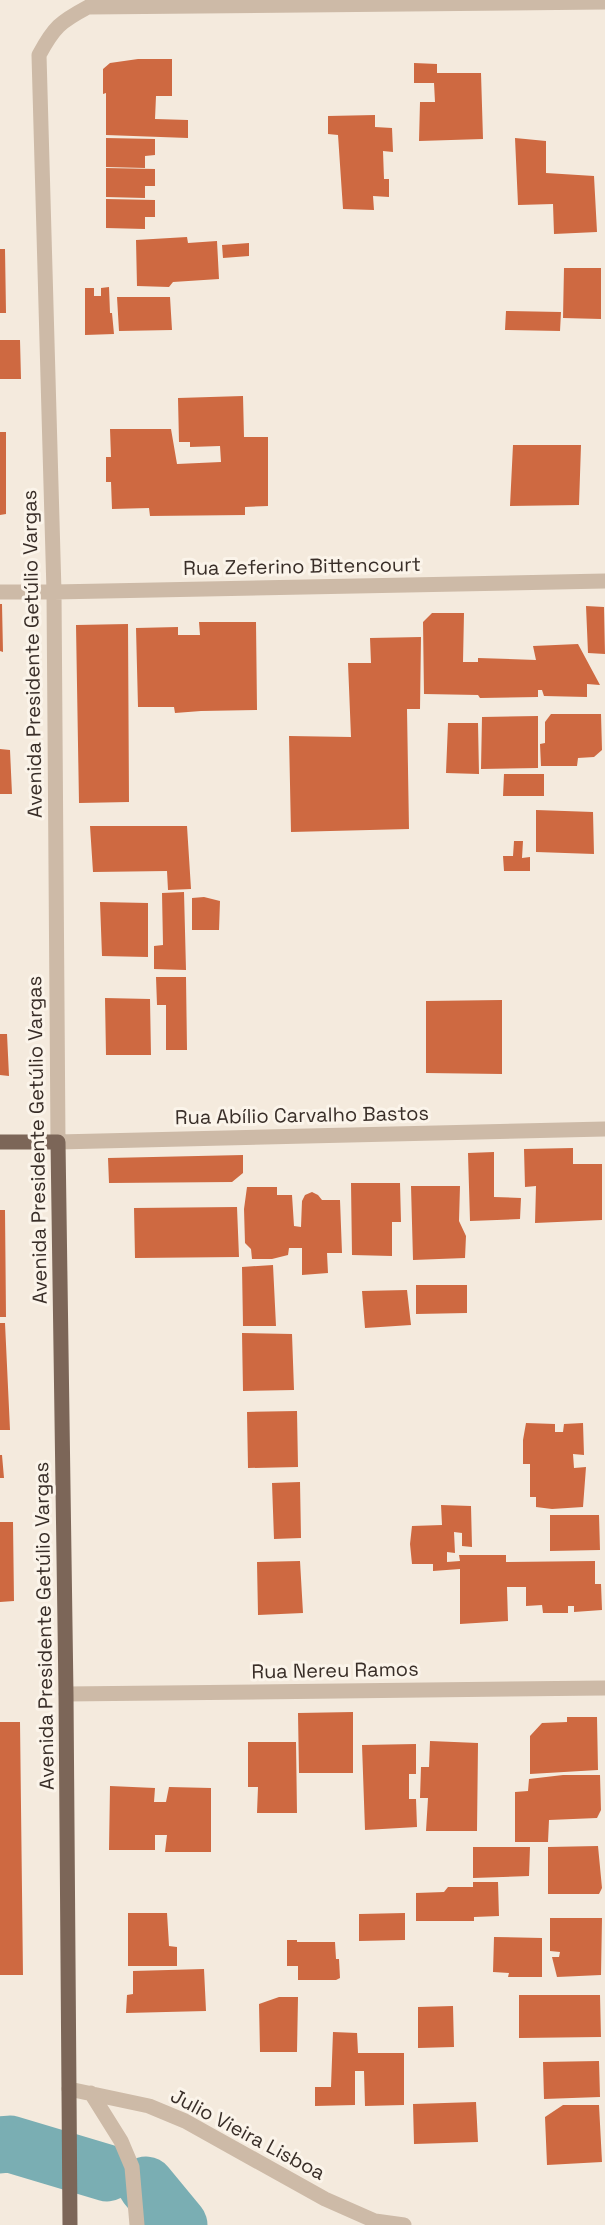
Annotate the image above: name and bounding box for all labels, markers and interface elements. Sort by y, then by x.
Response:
street label: Avenida Presidente Getúlio Vargas [16,490,48,818]
street label: Rua Zeferino Bittencourt [183,551,421,581]
street label: Avenida Presidente Getúlio Vargas [21,976,53,1304]
street label: Rua Abílio Carvalho Bastos [175,1100,429,1130]
street label: Avenida Presidente Getúlio Vargas [28,1462,60,1790]
street label: Rua Nereu Ramos [251,1656,419,1684]
street label: Julio Vieira Lisboa [166,2082,330,2186]

